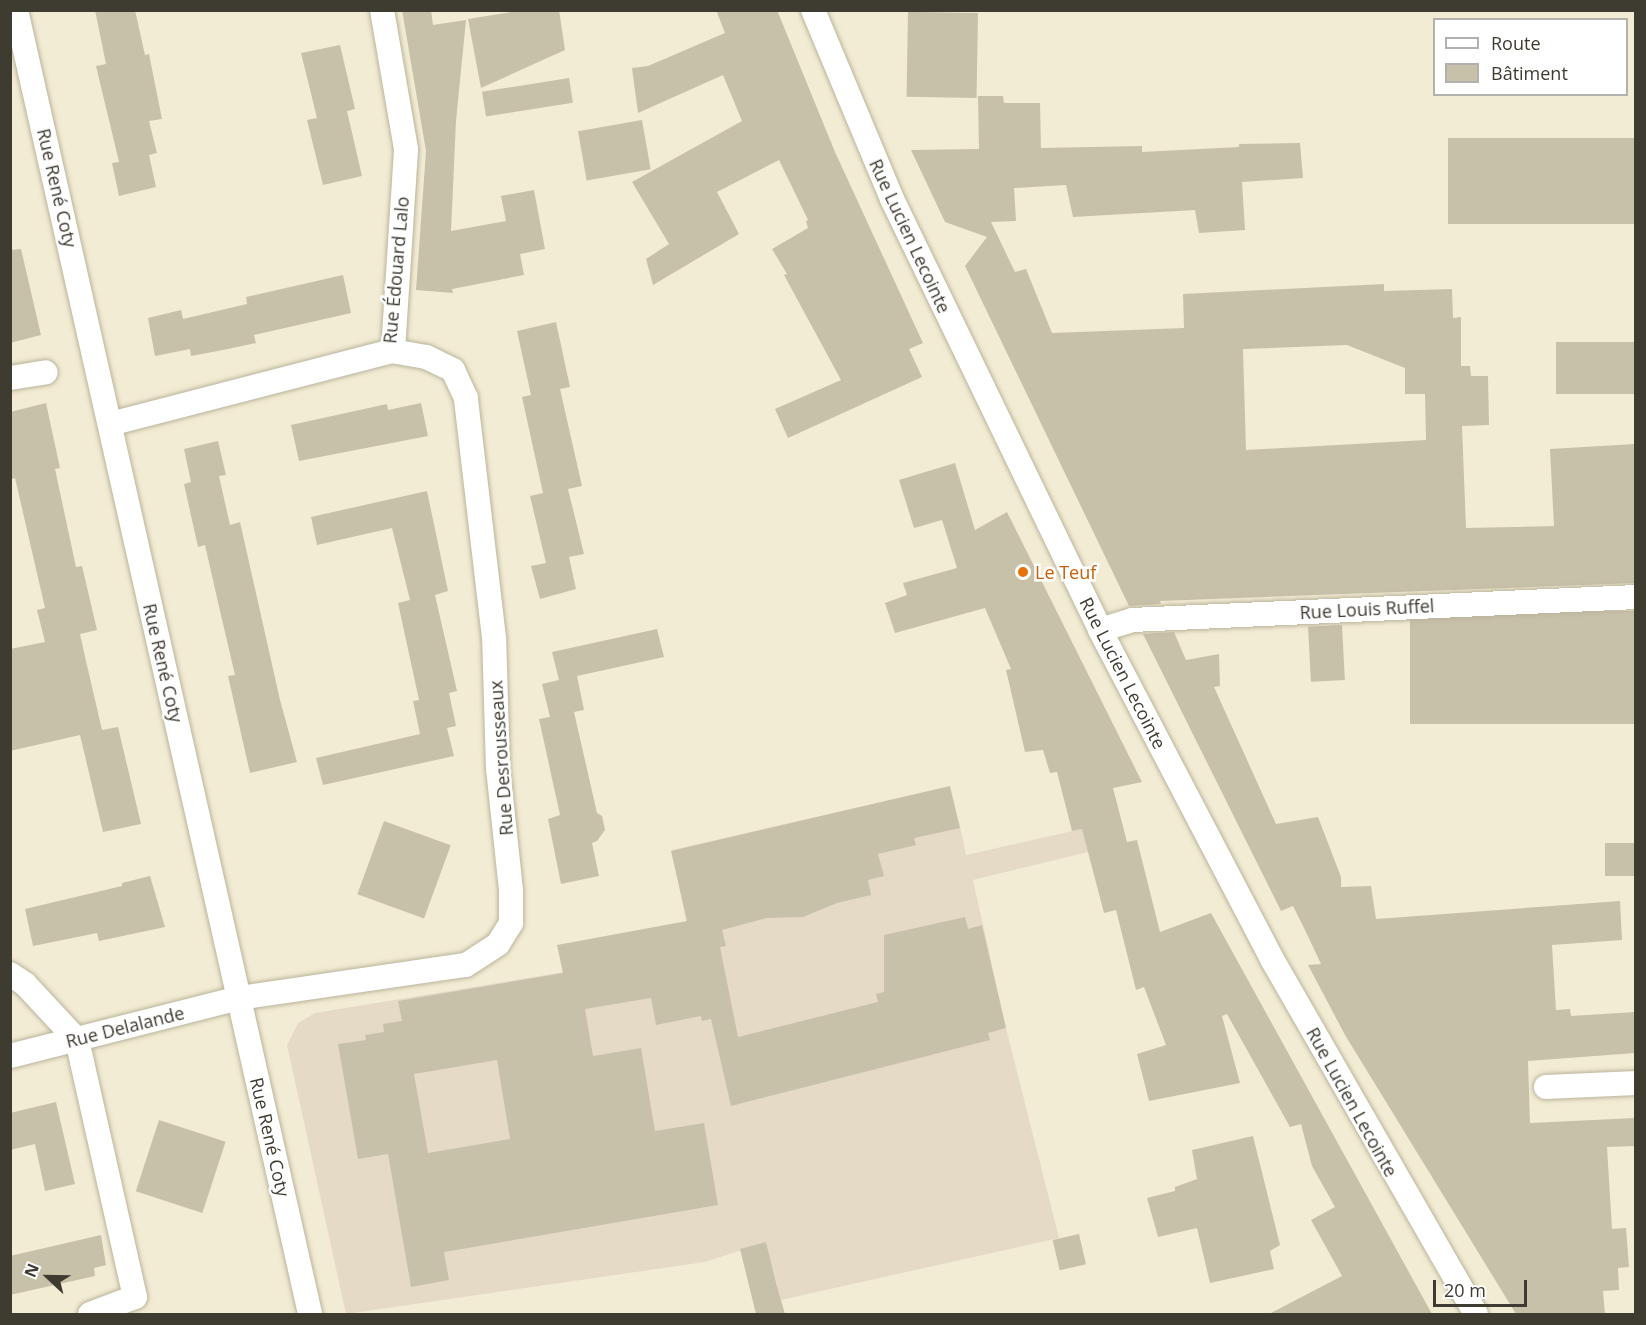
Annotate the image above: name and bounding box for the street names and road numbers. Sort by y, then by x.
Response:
street label: Rue René Coty [33,126,81,250]
street label: Rue Lucien Lecointe [865,156,955,316]
street label: Rue Édouard Lalo [379,196,413,344]
street label: Rue Lucien Lecointe [1075,594,1171,752]
street label: Rue Louis Ruffel [1299,595,1435,623]
street label: Rue René Coty [139,601,187,725]
street label: Rue Desrousseaux [485,680,517,836]
street label: Rue Delalande [64,1002,186,1052]
street label: Rue Lucien Lecointe [1302,1024,1402,1180]
street label: Rue René Coty [246,1075,294,1199]

